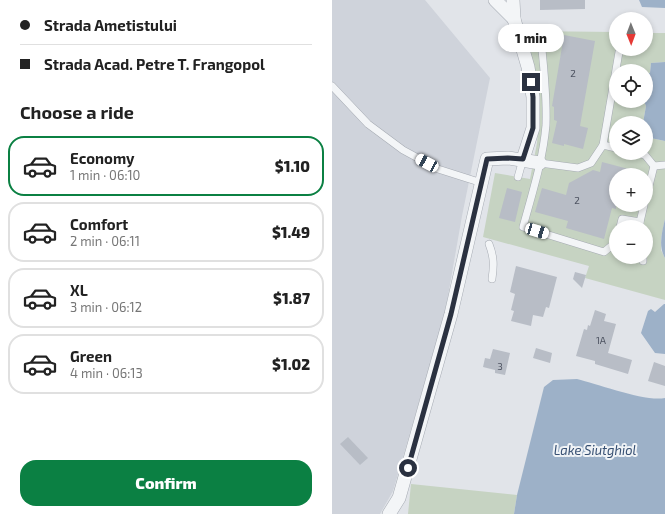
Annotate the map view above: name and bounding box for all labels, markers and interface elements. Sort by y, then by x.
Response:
north arrow [609,12,653,56]
map controls [609,12,653,264]
text: Strada Ametistului [44,16,177,34]
callout: 1 min [498,24,564,52]
text: 1 min [515,30,547,46]
text: Strada Acad. Petre T. Frangopol [44,55,265,73]
button: locate [609,64,653,108]
house number: 2 [570,67,576,79]
route end [522,73,540,91]
text: Choose a ride [20,101,134,123]
button: layers [609,116,653,160]
icon: car [22,148,58,184]
text: Economy [70,149,135,167]
car [414,152,440,174]
text: $1.10 [275,157,310,175]
text: 1 min · 06:10 [70,167,140,183]
button: + [609,168,653,212]
house number: 2 [574,194,580,206]
icon: car [22,214,58,250]
text: Comfort [70,215,128,233]
button: − [609,220,653,264]
car [524,222,550,240]
text: $1.49 [272,223,310,241]
text: 2 min · 06:11 [70,233,140,249]
icon: car [22,280,58,316]
text: XL [70,281,88,299]
text: $1.87 [273,289,310,307]
text: 3 min · 06:12 [70,299,142,315]
house number: 1A [596,334,607,346]
icon: car [22,346,58,382]
text: Green [70,347,112,365]
text: $1.02 [272,355,310,373]
house number: 3 [497,360,503,372]
text: 4 min · 06:13 [70,365,143,381]
water label: Lake Siutghiol [554,442,637,458]
route start [399,459,417,477]
button: Confirm [20,460,312,506]

